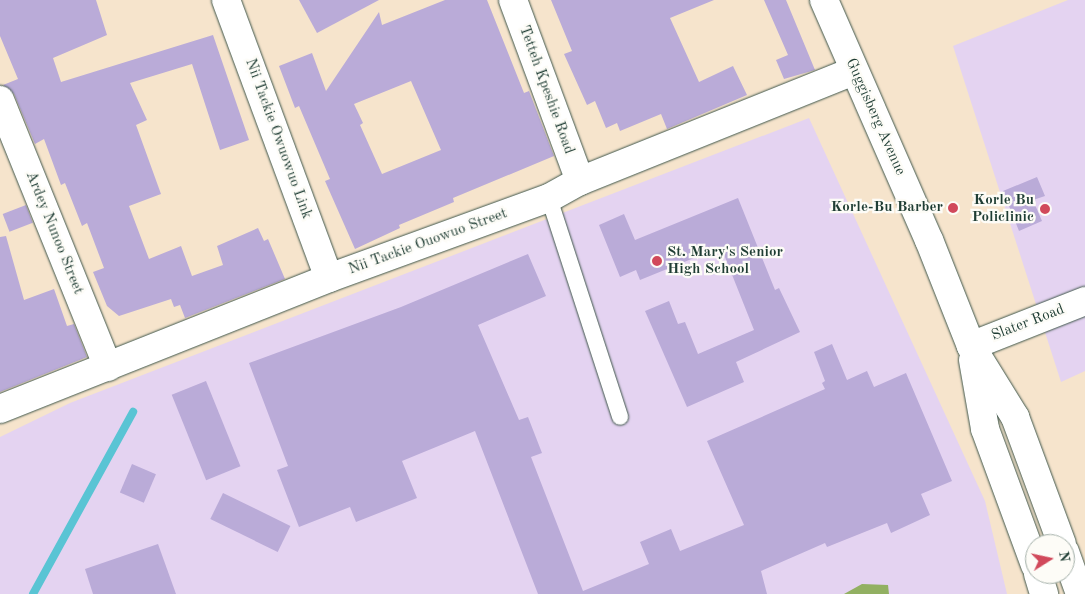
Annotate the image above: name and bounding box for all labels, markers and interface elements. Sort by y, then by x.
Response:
street label: Tetteh Kpeshie Road [514,23,578,157]
street label: Nii Tackie Owuowuo Link [241,56,315,222]
street label: Guggisberg Avenue [841,56,909,178]
street label: Ardey Nunoo Street [21,169,87,297]
place label: Korle Bu Policlinic [972,191,1034,226]
place label: Korle-Bu Barber [831,199,943,217]
marker: Korle-Bu Barber [947,202,959,214]
marker: Korle Bu Policlinic [1038,202,1052,216]
street label: Nii Tackie Ouowuo Street [346,205,510,279]
place label: St. Mary's Senior High School [667,243,783,278]
marker: St. Mary's Senior High School [651,255,663,267]
street label: Slater Road [989,301,1067,345]
north arrow [1025,534,1075,584]
text: N [1056,550,1072,563]

